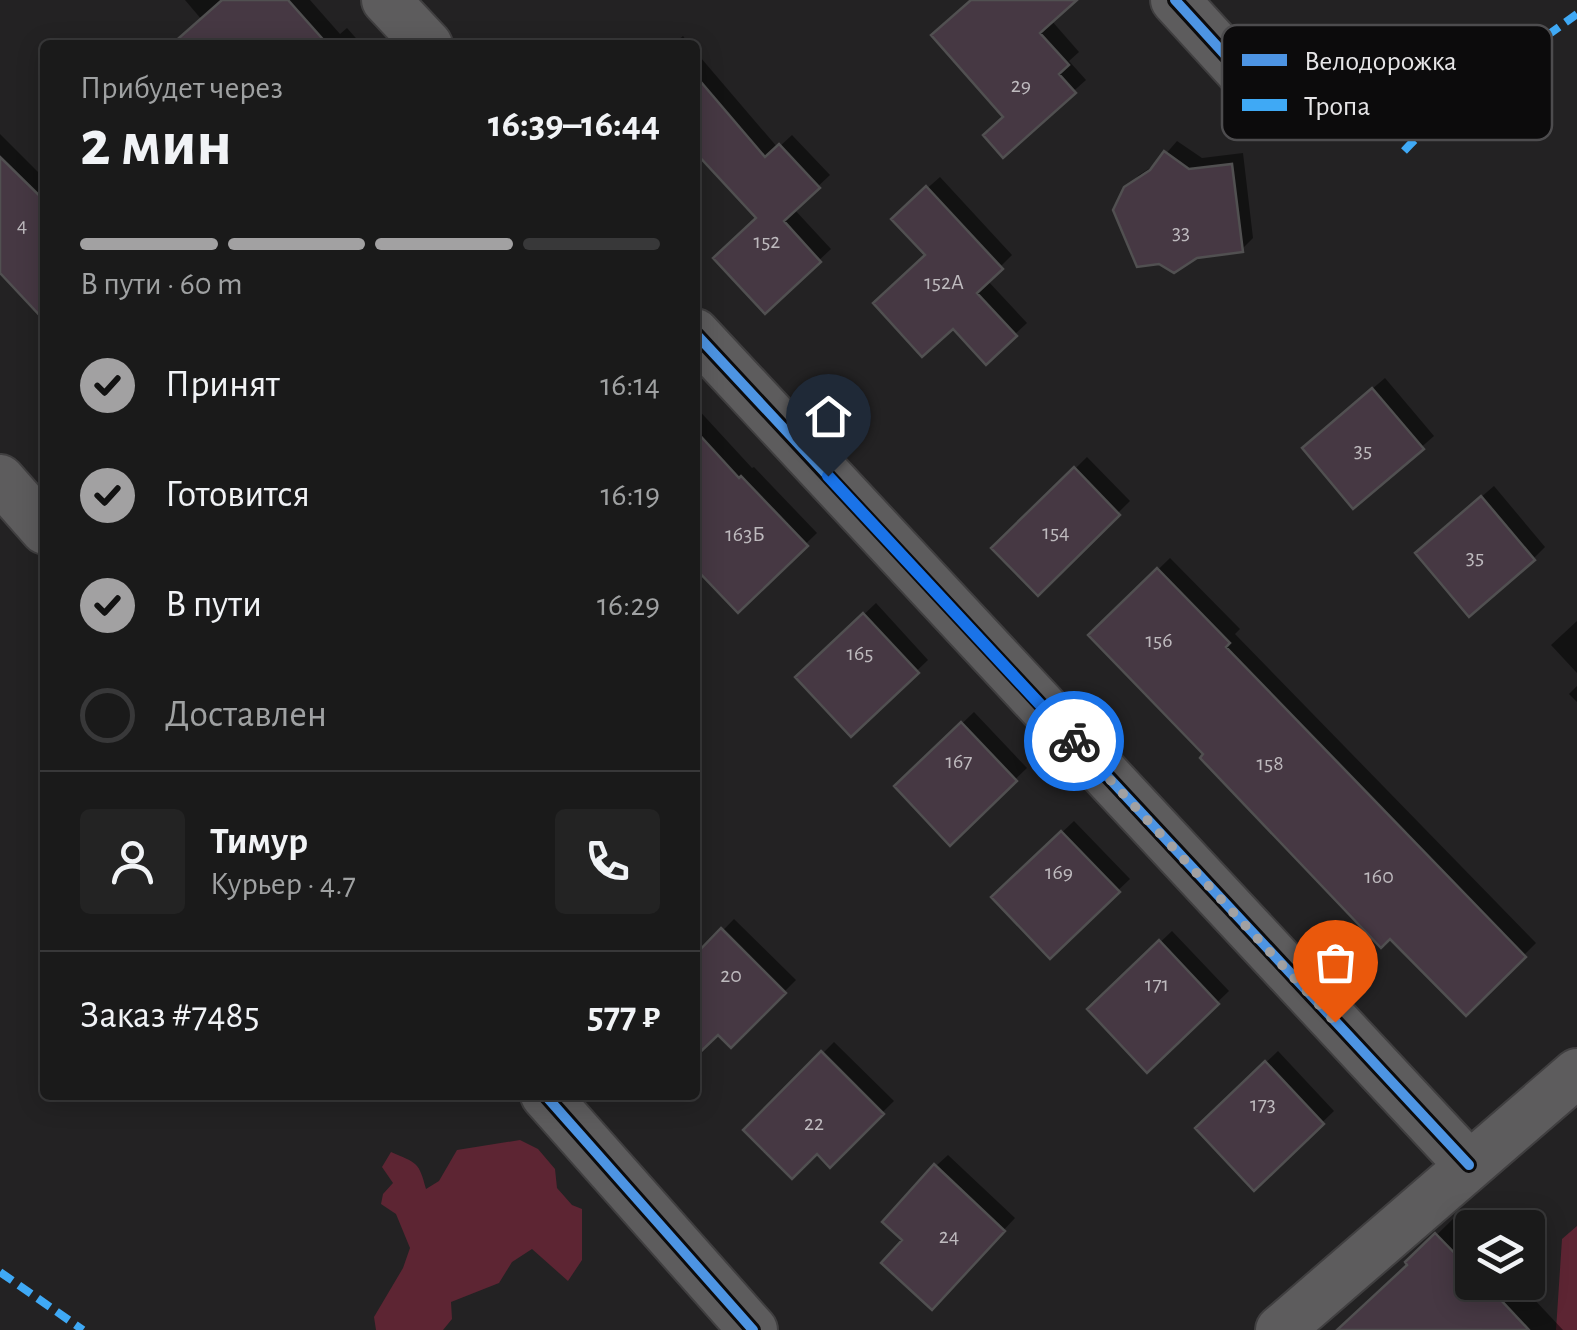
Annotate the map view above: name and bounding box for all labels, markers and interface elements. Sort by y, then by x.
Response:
legend [1222,25,1552,140]
text: Велодорожка [1304,48,1457,76]
text: Прибудет через [80,72,283,104]
house number: 29 [1011,74,1031,96]
text: Тропа [1304,93,1370,121]
text: 16:39–16:44 [488,106,660,144]
text: 2 мин [80,112,232,177]
house number: 4 [17,214,27,236]
house number: 33 [1172,221,1190,243]
house number: 152 [754,230,780,252]
text: В пути · 60 m [80,268,243,300]
house number: 152А [924,271,964,293]
icon: check [80,358,135,413]
text: Принят [165,366,280,404]
text: 16:14 [600,369,660,401]
pin [786,374,871,477]
icon: home [801,389,856,444]
house number: 35 [1354,439,1372,461]
icon: check [80,468,135,523]
text: Готовится [165,476,310,514]
text: 16:19 [601,479,660,511]
house number: 154 [1042,521,1070,543]
house number: 163Б [725,523,765,545]
house number: 35 [1466,546,1484,568]
icon: check [80,578,135,633]
text: В пути [165,586,262,624]
text: 16:29 [597,589,660,621]
house number: 156 [1145,629,1173,651]
house number: 165 [846,642,874,664]
courier [1024,691,1124,791]
text: Доставлен [165,696,327,734]
icon: bike [1047,714,1102,769]
house number: 167 [945,750,973,772]
house number: 158 [1256,752,1284,774]
button: person [80,809,185,914]
button: phone [555,809,660,914]
text: Тимур [210,823,308,861]
house number: 169 [1045,861,1073,883]
house number: 160 [1364,865,1394,887]
text: Курьер · 4.7 [210,868,356,900]
pin [1293,920,1378,1023]
icon: bag [1308,935,1363,990]
house number: 20 [720,964,742,986]
house number: 171 [1145,973,1169,995]
text: Заказ #7485 [80,997,260,1035]
text: 577 ₽ [587,997,660,1035]
house number: 173 [1250,1093,1276,1115]
house number: 22 [804,1112,824,1134]
map controls [1455,1210,1545,1300]
button: layers [1455,1210,1545,1300]
house number: 24 [939,1225,959,1247]

